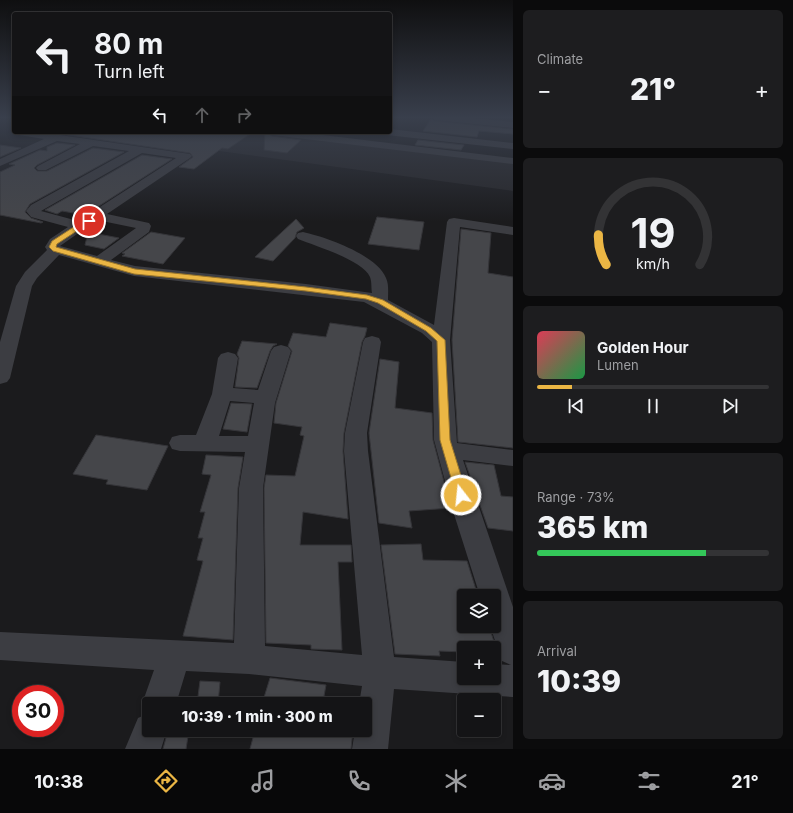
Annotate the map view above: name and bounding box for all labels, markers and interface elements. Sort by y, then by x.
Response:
text: 80 m [94,27,163,61]
icon: left [28,28,80,80]
text: Climate [537,51,583,67]
text: Turn left [94,61,164,82]
text: 21° [630,71,676,107]
text: − [537,77,552,103]
text: + [754,77,769,103]
icon: left [149,104,171,126]
icon: ahead [191,104,213,126]
icon: right [233,104,255,126]
pin [72,204,106,238]
text: 19 [631,207,675,257]
icon: arrive [78,210,100,232]
text: km/h [636,254,670,271]
text: Golden Hour [597,338,689,357]
text: Lumen [597,357,639,373]
icon: previous [565,395,587,417]
icon: pause [642,395,664,417]
icon: next [719,395,741,417]
position arrow [440,474,482,516]
text: Range · 73% [537,489,615,505]
text: 365 km [537,509,648,545]
map controls [457,589,501,737]
button: layers [457,589,501,633]
button: + [457,641,501,685]
text: Arrival [537,643,577,659]
text: 10:39 [537,663,621,699]
speed limit sign: 30 [12,685,64,737]
button: − [457,693,501,737]
text: 10:39 · 1 min · 300 m [181,707,333,726]
icon: directions [152,767,180,795]
icon: music [249,767,277,795]
icon: phone [345,767,373,795]
icon: climate [442,767,470,795]
icon: car [538,767,566,795]
icon: filters [635,767,663,795]
text: 10:38 [34,771,84,792]
text: 21° [731,771,759,792]

